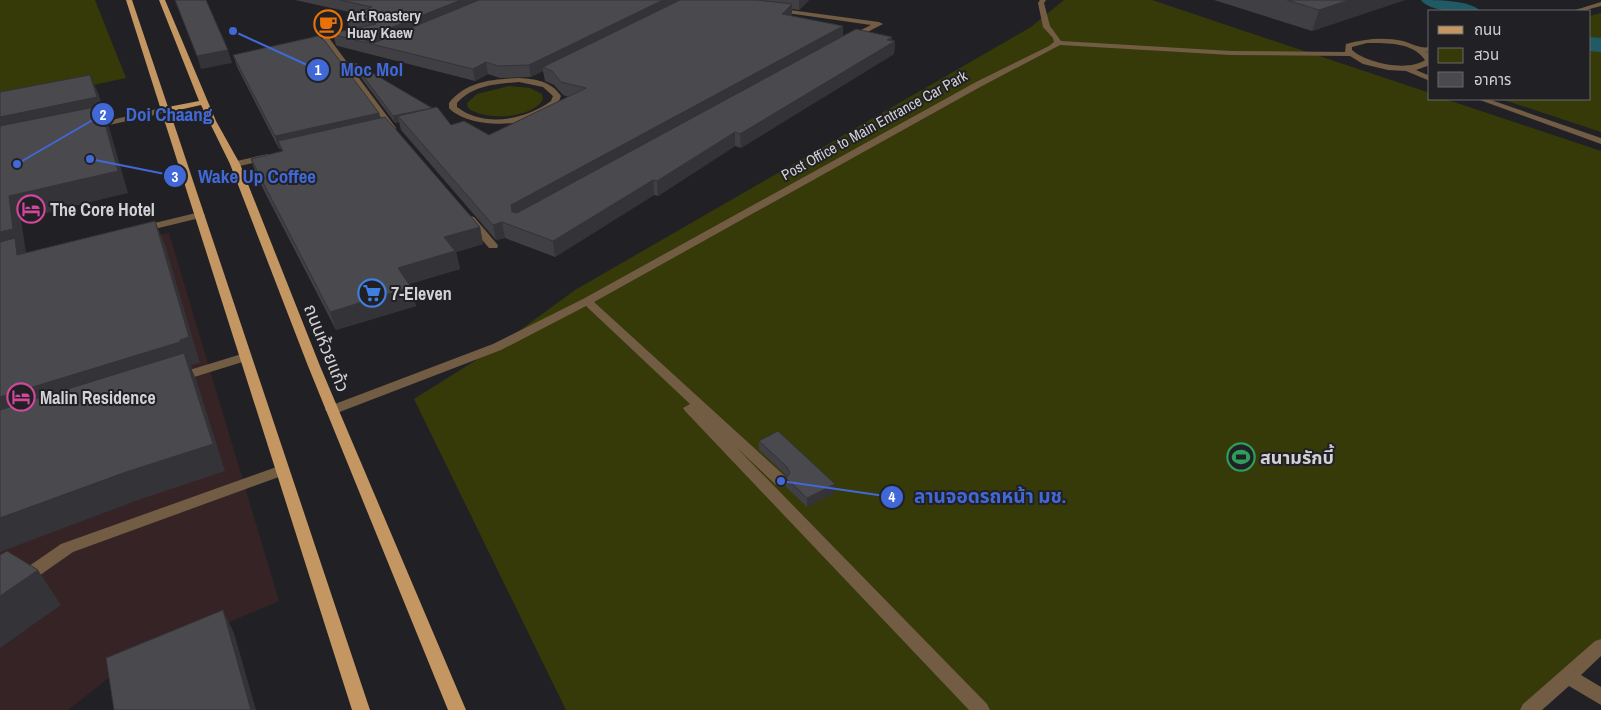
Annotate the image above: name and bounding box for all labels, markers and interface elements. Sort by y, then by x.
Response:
place label: Art Roastery Huay Kaew [347,5,421,43]
cafe icon: Art Roastery Huay Kaew [313,9,343,39]
legend [1428,10,1591,100]
text: ถนน [1474,19,1501,40]
text: สวน [1474,44,1499,65]
callout: Moc Mol [306,53,413,87]
text: Moc Mol [341,56,403,82]
text: 1 [315,59,322,80]
street label: Post Office to Main Entrance Car Park [777,65,972,185]
text: อาคาร [1474,69,1511,90]
callout: Doi Chaang [90,97,222,131]
text: Doi Chaang [126,101,213,127]
text: 2 [100,104,107,125]
callout: Wake Up Coffee [163,159,326,193]
text: Wake Up Coffee [198,163,316,189]
text: 3 [172,166,179,187]
hotel icon: The Core Hotel [16,194,46,224]
place label: The Core Hotel [50,197,155,222]
supermarket icon: 7-Eleven [357,278,387,308]
place label: 7-Eleven [391,281,452,306]
street label: ถนนห้วยแก้ว [298,300,356,396]
hotel icon: Malin Residence [6,382,36,412]
place label: Malin Residence [40,385,156,410]
sports icon: สนามรักบี้ [1226,442,1256,472]
place label: สนามรักบี้ [1260,444,1335,470]
callout: ลานจอดรถหน้า มช. [879,480,1076,514]
text: ลานจอดรถหน้า มช. [914,483,1066,509]
text: 4 [889,486,896,507]

